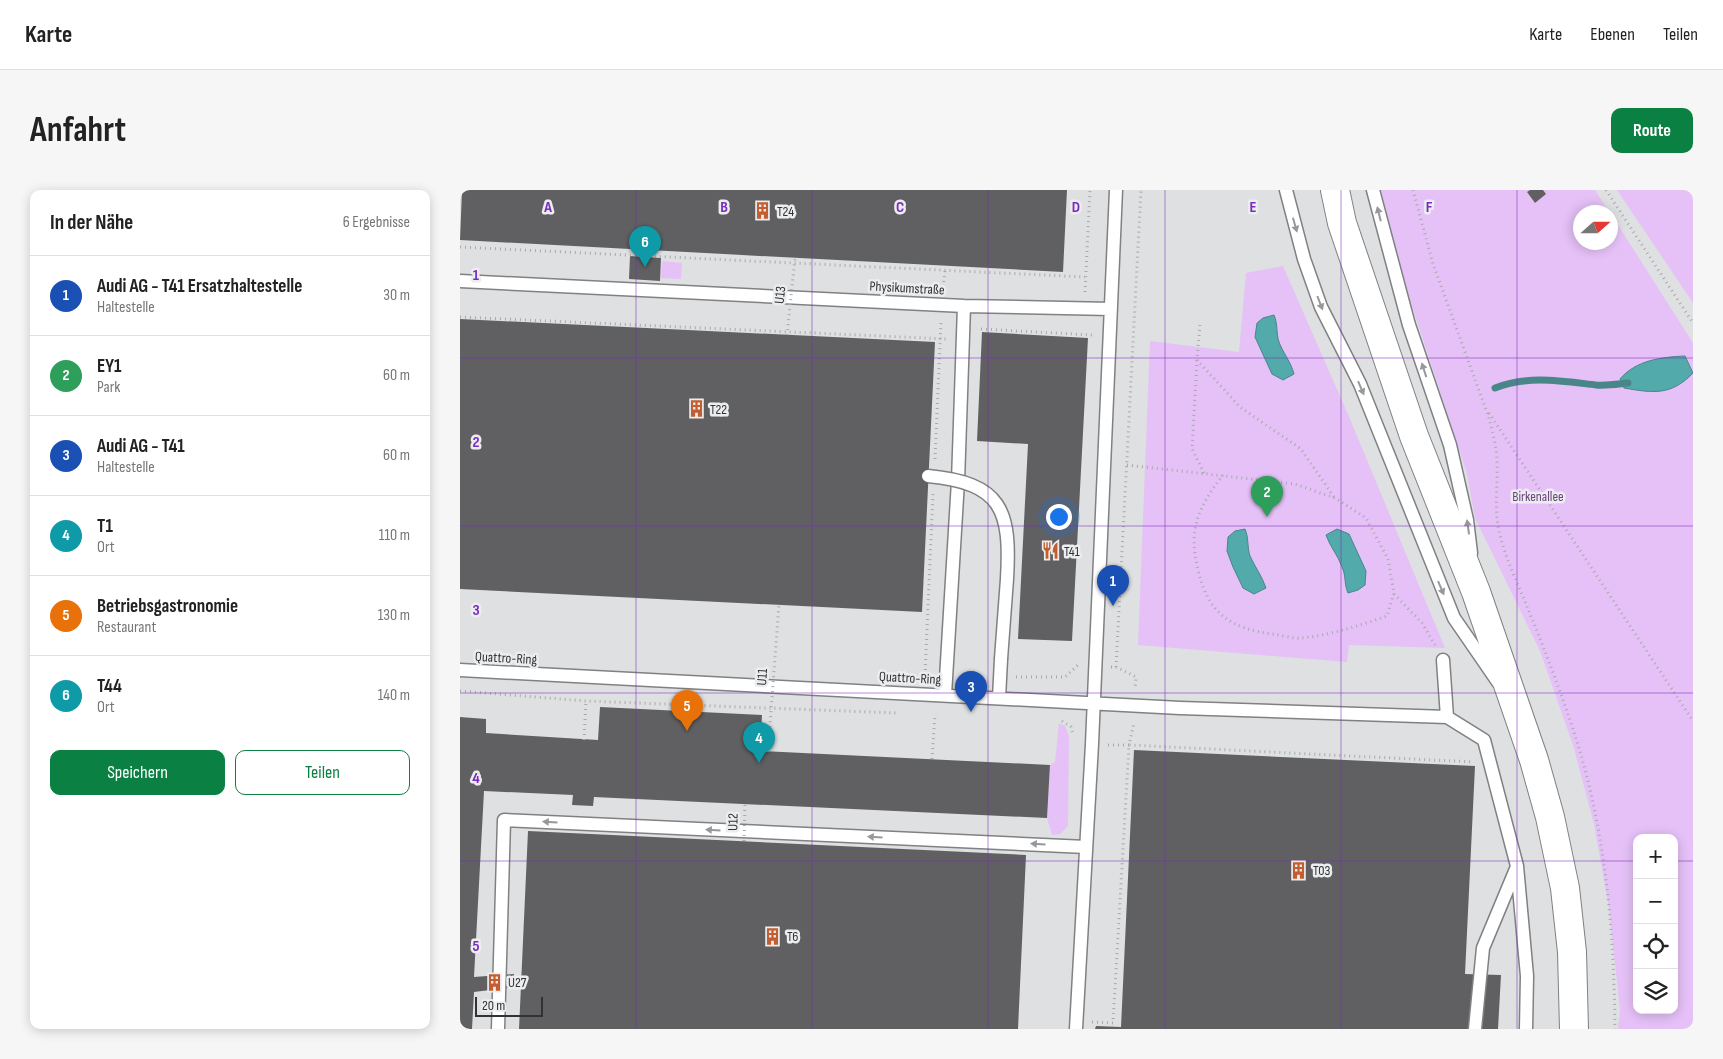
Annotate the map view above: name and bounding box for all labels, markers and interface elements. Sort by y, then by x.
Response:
text: Karte [25,20,72,49]
text: Karte [1529,24,1562,45]
text: Ebenen [1590,24,1635,45]
text: Teilen [1663,24,1698,45]
button: Route [1611,108,1693,153]
text: Anfahrt [30,109,126,152]
text: A [543,198,552,217]
text: B [720,198,728,217]
text: C [896,198,904,217]
text: D [1072,198,1080,217]
text: E [1250,198,1257,217]
text: F [1426,198,1433,217]
building icon: T24 [753,201,773,221]
place label: T24 [777,203,794,220]
north arrow [1573,205,1618,250]
one-way arrow [1375,207,1383,222]
text: In der Nähe [50,210,133,235]
text: 6 Ergebnisse [343,213,410,232]
one-way arrow [1291,217,1299,232]
pin: 6 [629,226,661,267]
text: 1 [473,266,480,285]
text: Audi AG - T41 Ersatzhaltestelle [97,275,302,298]
street label: Physikumstraße [869,278,945,298]
street label: U13 [771,285,789,305]
text: 1 [63,286,69,305]
text: 30 m [383,286,410,305]
one-way arrow [1317,295,1324,310]
text: Haltestelle [97,298,155,317]
text: EY1 [97,355,121,378]
one-way arrow [1419,363,1427,378]
text: 2 [62,366,70,385]
text: 60 m [383,366,410,385]
text: Park [97,378,120,397]
one-way arrow [1358,381,1366,395]
building icon: T22 [686,399,706,419]
place label: T22 [710,401,727,418]
text: 2 [472,433,480,452]
text: Audi AG - T41 [97,435,185,458]
text: 3 [62,446,70,465]
text: 60 m [383,446,410,465]
text: Haltestelle [97,458,155,477]
pin: 2 [1251,476,1283,517]
park label: Birkenallee [1512,488,1564,505]
your location [1046,504,1072,530]
text: T1 [97,515,113,538]
one-way arrow [1463,518,1471,534]
text: 4 [62,526,70,545]
text: 110 m [379,526,410,545]
text: Ort [97,538,115,557]
restaurant icon: T41 [1040,541,1060,561]
place label: T41 [1064,543,1080,560]
pin: 1 [1097,565,1129,606]
one-way arrow [1437,581,1445,596]
text: Betriebsgastronomie [97,595,238,618]
text: 3 [472,601,480,620]
text: 5 [62,606,70,625]
text: 130 m [378,606,410,625]
text: Restaurant [97,618,156,637]
street label: Quattro-Ring [475,648,538,668]
street label: U11 [753,668,771,686]
street label: Quattro-Ring [879,668,942,688]
pin: 3 [955,671,987,712]
text: T44 [97,675,122,698]
text: 6 [62,686,70,705]
text: 140 m [378,686,410,705]
pin: 5 [671,690,703,731]
text: Ort [97,698,115,717]
pin: 4 [743,722,775,763]
button: Speichern [50,750,225,795]
button: Teilen [235,750,410,795]
text: 4 [472,769,480,788]
street label: U12 [724,813,742,831]
one-way arrow [542,818,558,826]
one-way arrow [705,825,721,833]
one-way arrow [867,833,883,841]
map controls [1633,834,1678,1014]
button: + [1633,834,1678,879]
one-way arrow [1029,840,1045,848]
building icon: T03 [1289,860,1309,880]
place label: T03 [1313,862,1331,879]
button: − [1633,879,1678,924]
button: locate [1633,924,1678,969]
building icon: T6 [763,926,783,946]
place label: T6 [787,928,798,945]
text: 5 [472,937,480,956]
button: layers [1633,969,1678,1014]
building icon: U27 [484,972,504,992]
place label: U27 [508,974,527,991]
scale bar [475,994,542,1017]
text: 20 m [482,997,505,1014]

